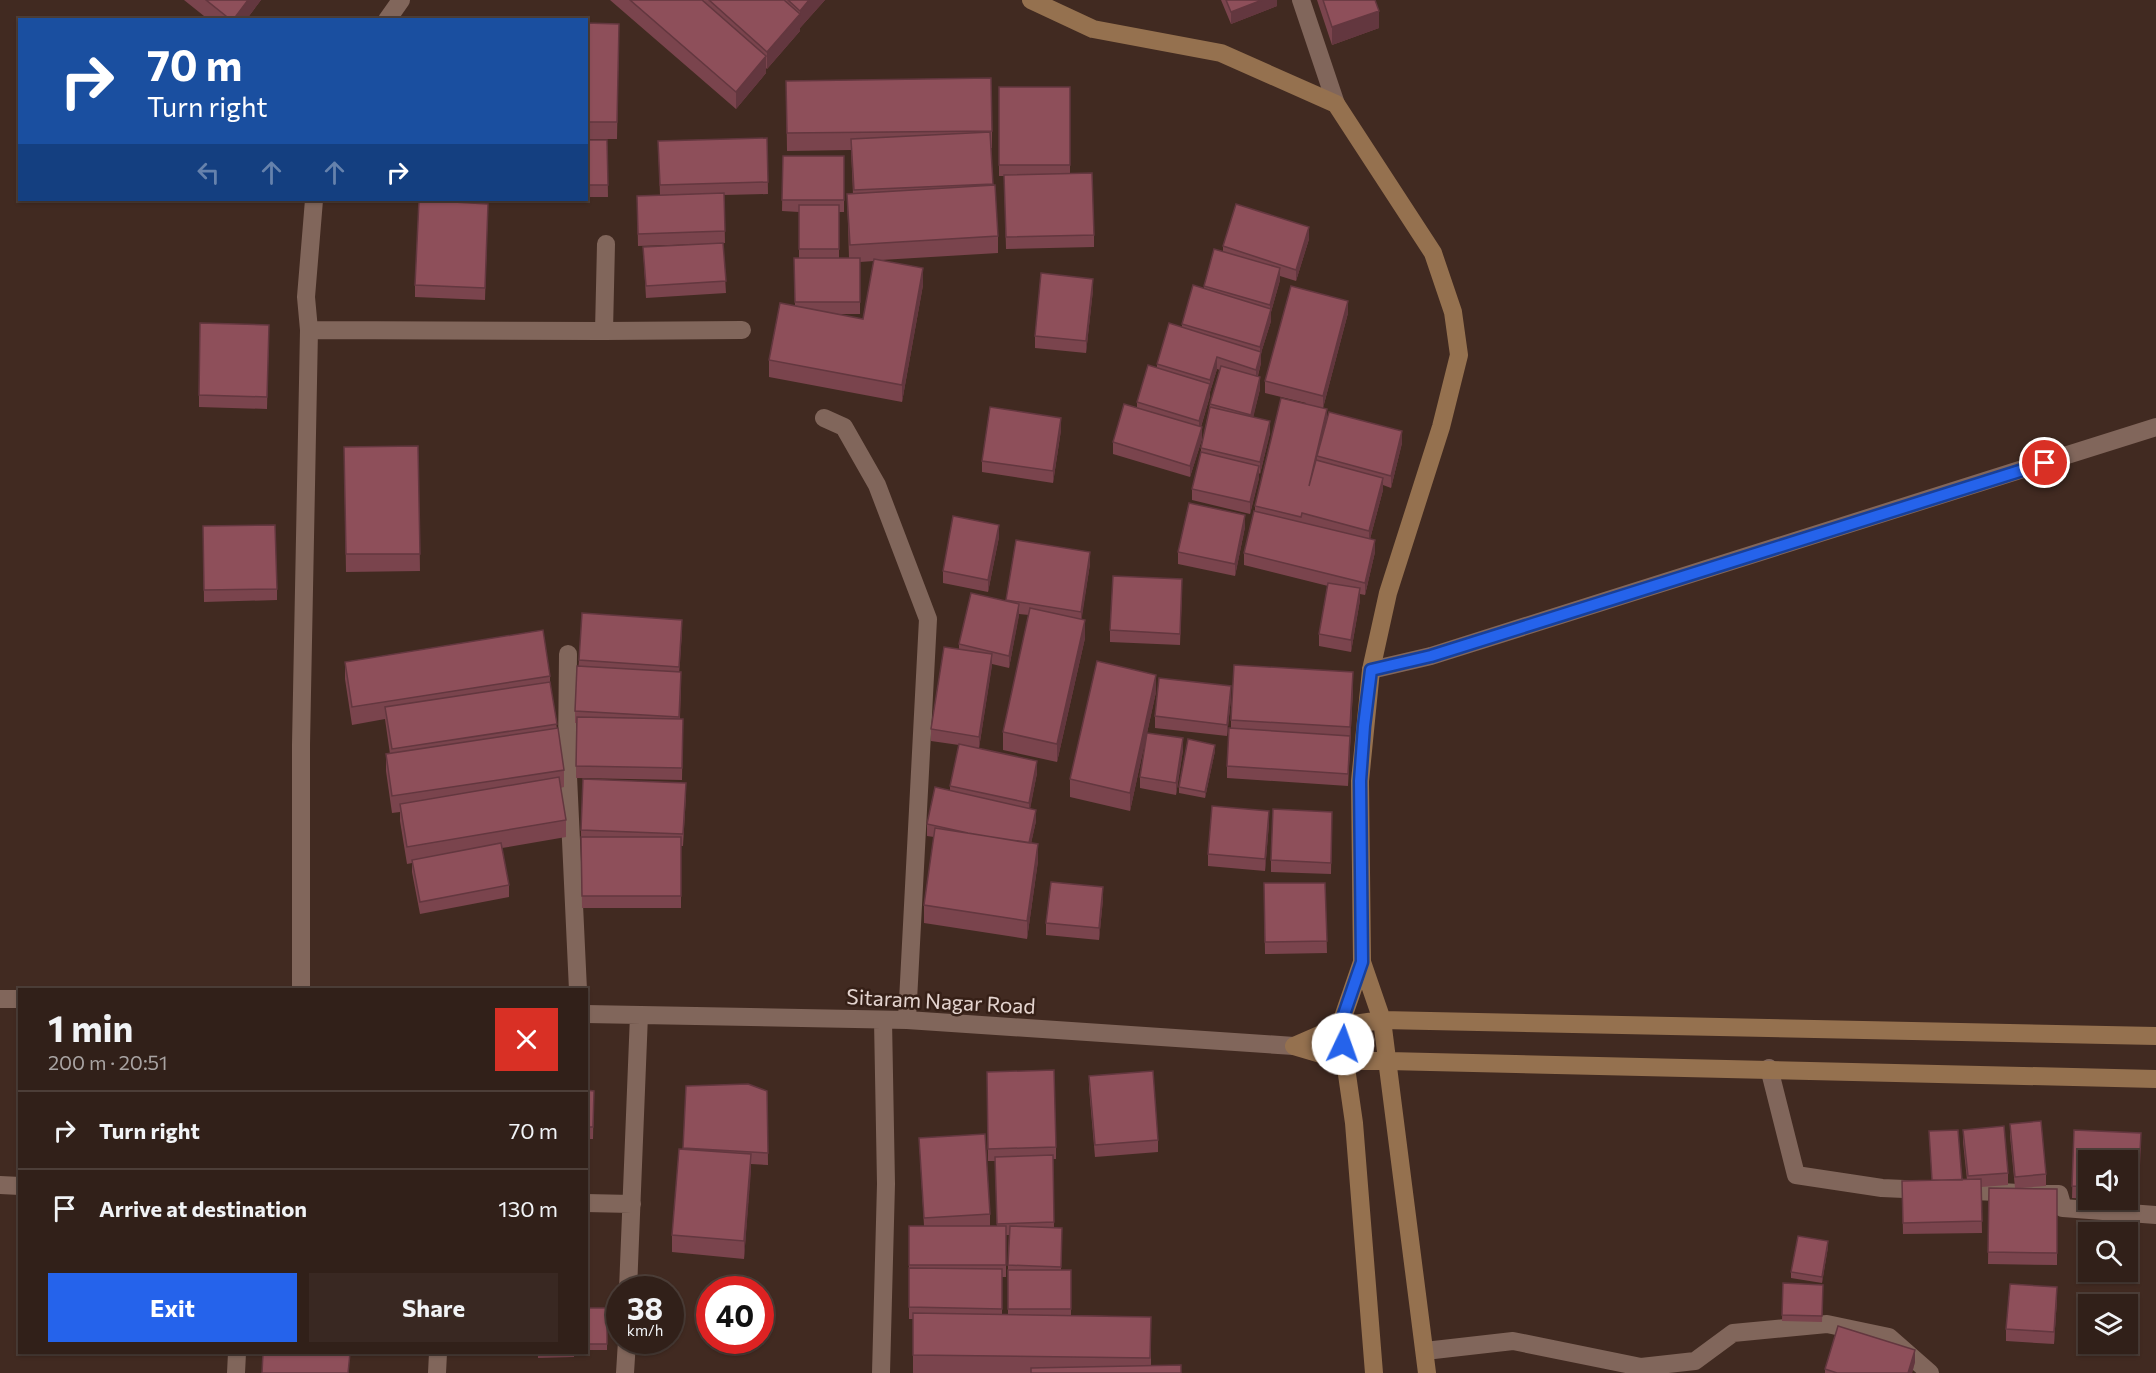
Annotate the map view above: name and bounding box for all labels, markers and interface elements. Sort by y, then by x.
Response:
text: 70 m [147,38,242,90]
icon: right [48,42,126,120]
text: Turn right [147,90,267,123]
icon: left [192,156,225,189]
icon: ahead [255,156,288,189]
icon: ahead [318,156,351,189]
icon: right [381,156,414,189]
pin [2019,437,2070,488]
icon: arrive [2028,446,2061,479]
street label: Sitaram Nagar Road [846,983,1036,1018]
text: 1 min [48,1005,133,1049]
button: close [495,1008,558,1071]
position arrow [1311,1012,1375,1076]
text: 200 m · 20:51 [48,1050,168,1074]
icon: right [48,1114,81,1147]
text: Turn right [99,1117,200,1144]
text: 70 m [509,1117,558,1144]
map controls [2078,1150,2138,1354]
button: sound [2078,1150,2138,1210]
icon: arrive [48,1192,81,1225]
text: Arrive at destination [99,1195,307,1222]
text: 130 m [498,1195,558,1222]
button: search [2078,1222,2138,1282]
button: Exit [48,1273,297,1342]
button: Share [309,1273,558,1342]
speed limit sign: 40 [696,1276,774,1354]
text: 38 [627,1289,663,1326]
button: layers [2078,1294,2138,1354]
text: km/h [627,1321,663,1339]

